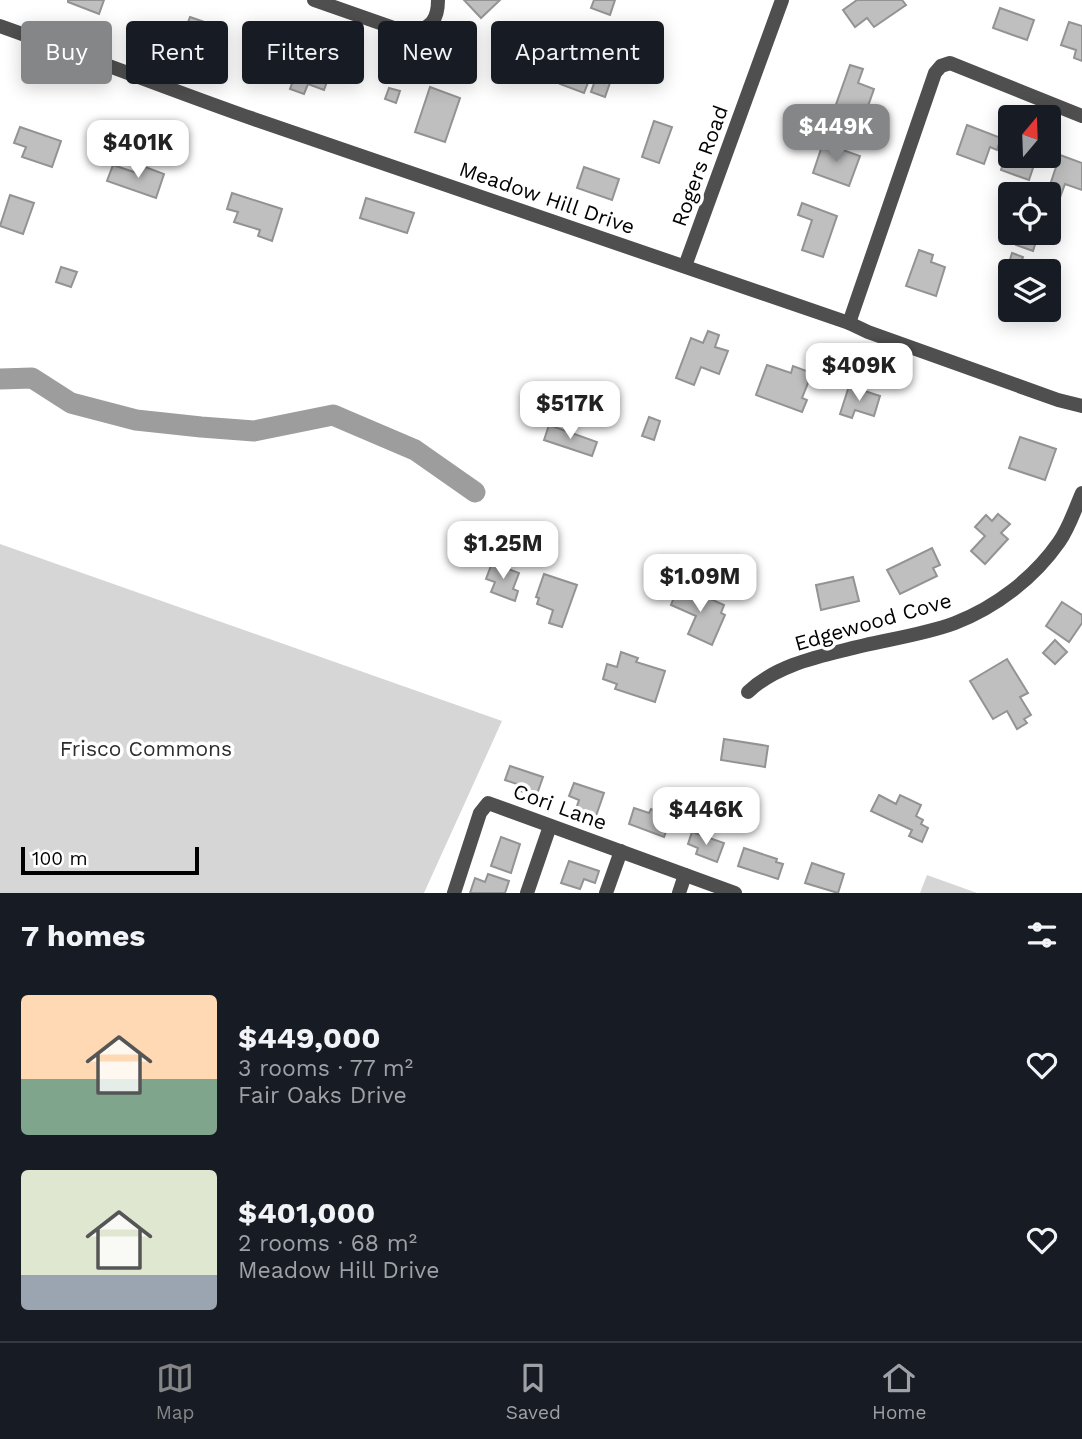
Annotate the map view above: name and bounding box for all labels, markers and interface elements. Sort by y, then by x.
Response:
chip: Buy [21,21,112,84]
chip: Rent [126,21,228,84]
chip: Filters [242,21,364,84]
chip: New [378,21,477,84]
chip: Apartment [491,21,664,84]
street label: Rogers Road [666,102,733,230]
pin: $449K [787,104,885,164]
north arrow [998,105,1060,168]
map controls [998,105,1061,322]
text: $449K [799,113,873,140]
pin: $401K [89,120,187,180]
text: $401K [103,129,173,156]
street label: Meadow Hill Drive [456,156,638,239]
button: locate [998,182,1061,245]
button: layers [998,259,1061,322]
pin: $409K [810,344,908,403]
text: $409K [822,352,896,379]
pin: $517K [521,382,619,441]
text: $517K [536,390,604,417]
pin: $1.25M [446,522,560,581]
text: $1.25M [463,530,543,557]
pin: $1.09M [643,554,757,614]
text: $1.09M [659,563,741,590]
street label: Edgewood Cove [792,587,954,656]
park label: Frisco Commons [60,736,232,761]
street label: Cori Lane [510,778,610,835]
pin: $446K [657,788,755,847]
text: $446K [669,796,743,823]
scale bar [21,844,200,876]
text: 100 m [32,847,88,870]
icon: filters [1023,916,1061,954]
text: 7 homes [21,918,145,953]
text: $449,000 [238,1020,381,1055]
icon: home [77,1023,161,1107]
icon: heart [1023,1046,1061,1084]
text: 3 rooms · 77 m² [238,1055,413,1082]
text: Fair Oaks Drive [238,1082,407,1109]
text: $401,000 [238,1195,375,1230]
icon: home [77,1198,161,1282]
icon: heart [1023,1221,1061,1259]
text: 2 rooms · 68 m² [238,1230,417,1257]
text: Meadow Hill Drive [238,1257,439,1284]
tab: Map [156,1359,194,1424]
tab: Saved [506,1359,561,1424]
tab: Home [872,1359,926,1424]

